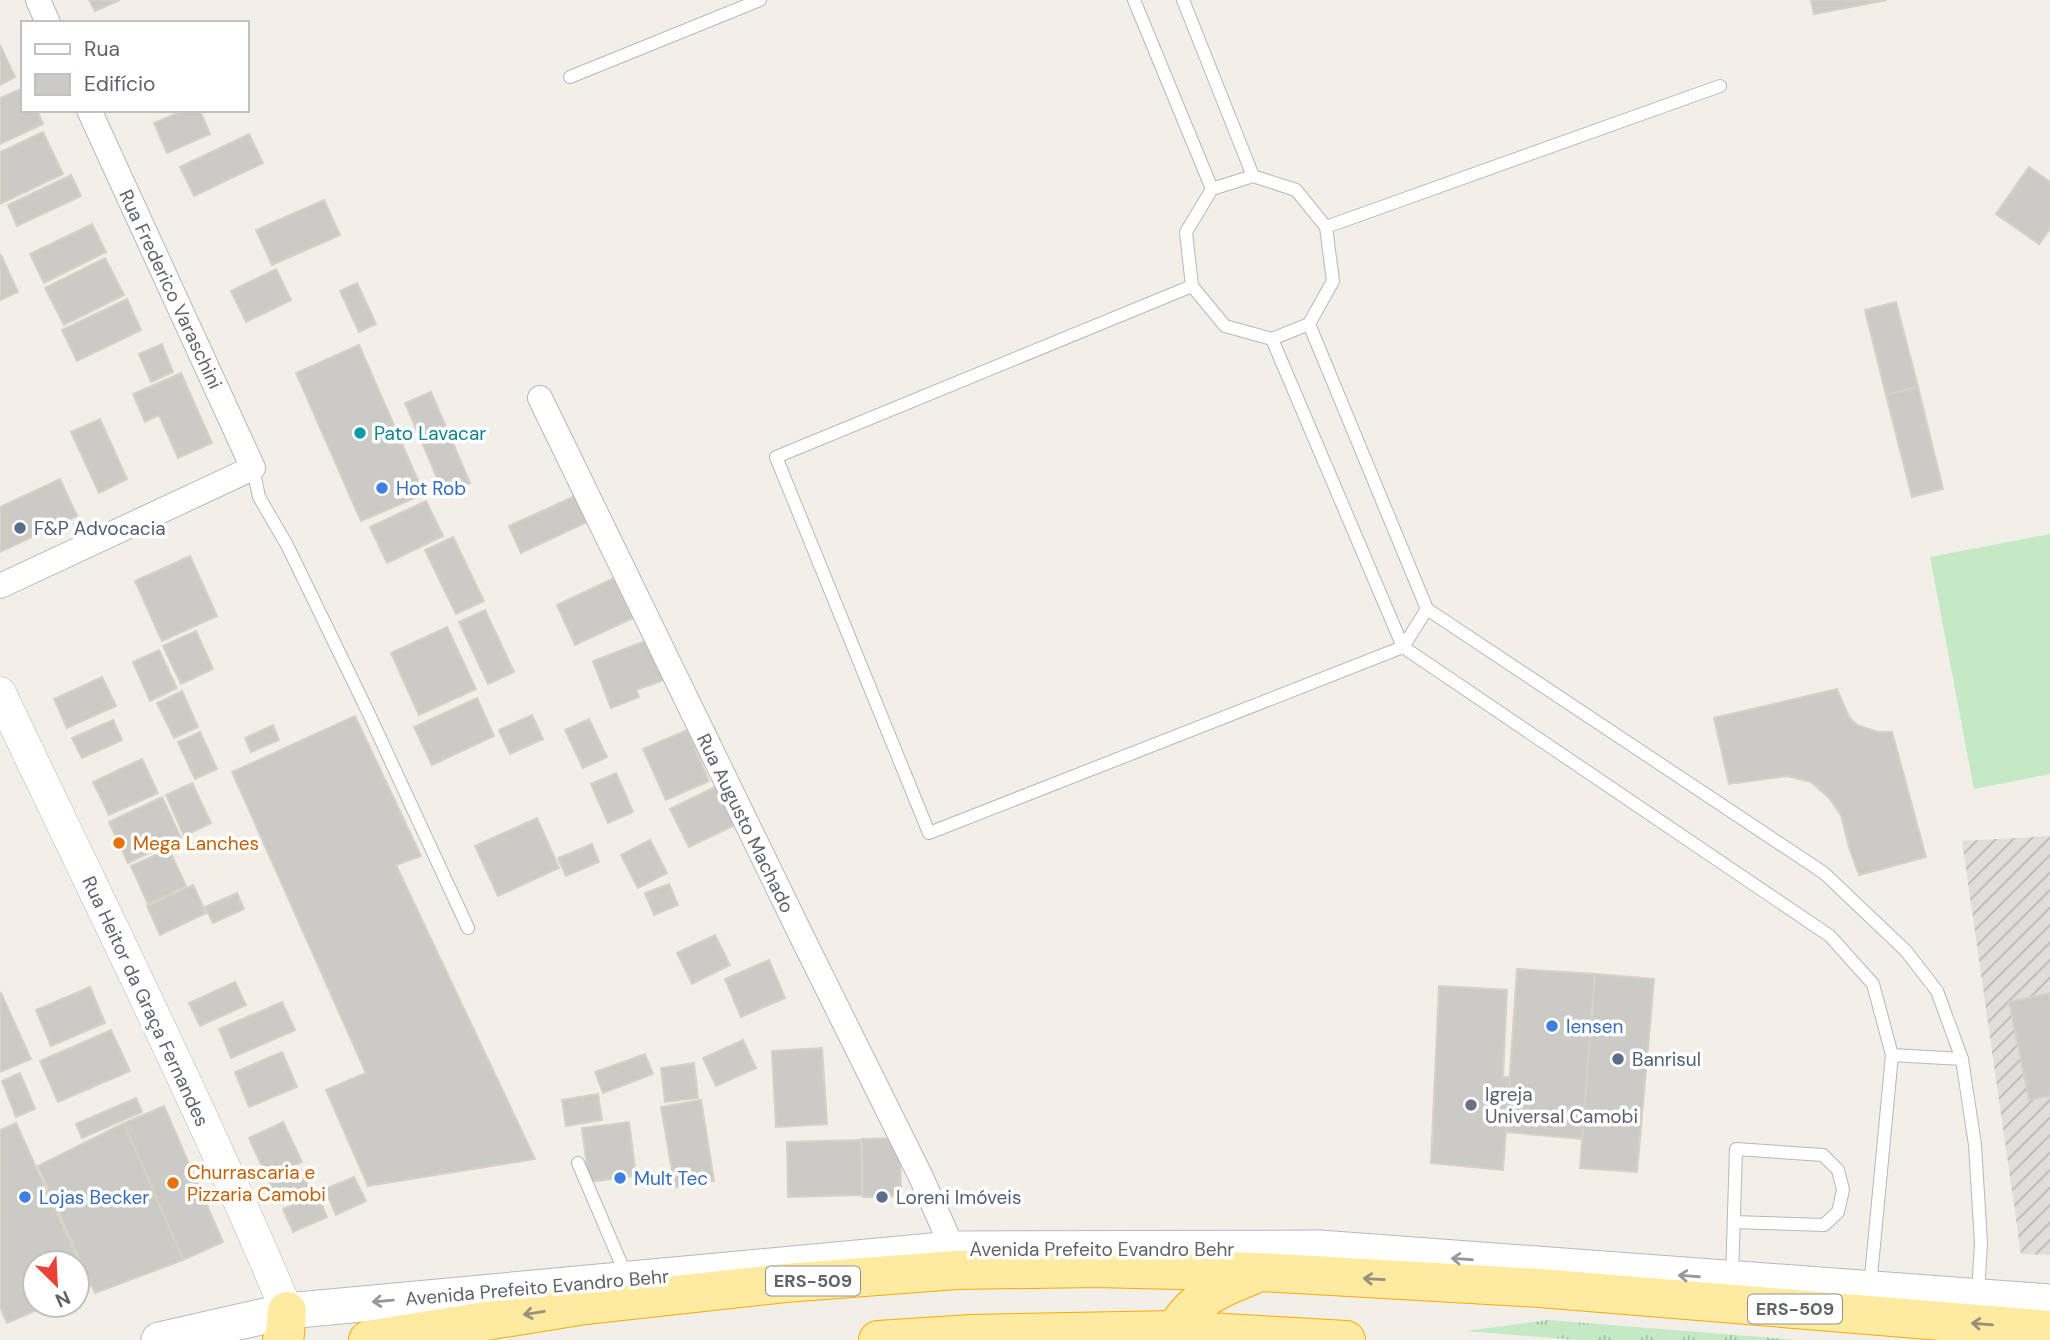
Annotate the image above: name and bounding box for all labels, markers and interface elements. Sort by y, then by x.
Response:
legend [21,21,248,112]
text: Rua [84,35,120,63]
text: Edifício [84,70,155,98]
street label: Rua Frederico Varaschini [113,185,228,393]
place label: Pato Lavacar [374,421,486,446]
marker: Pato Lavacar [352,425,368,441]
place label: Hot Rob [396,476,466,501]
marker: Hot Rob [374,480,390,496]
place label: F&P Advocacia [34,516,166,541]
marker: F&P Advocacia [12,520,28,536]
street label: Rua Augusto Machado [691,729,800,917]
place label: Mega Lanches [133,831,259,856]
marker: Mega Lanches [111,835,127,851]
street label: Rua Heitor da Graça Fernandes [76,872,215,1131]
place label: Iensen [1566,1014,1623,1039]
marker: Iensen [1544,1018,1560,1034]
place label: Banrisul [1632,1047,1701,1072]
marker: Banrisul [1610,1051,1626,1067]
place label: Igreja Universal Camobi [1485,1082,1638,1129]
marker: Igreja Universal Camobi [1463,1097,1479,1113]
place label: Churrascaria e Pizzaria Camobi [187,1160,326,1207]
place label: Mult Tec [634,1166,708,1191]
marker: Mult Tec [612,1170,628,1186]
marker: Churrascaria e Pizzaria Camobi [165,1175,181,1191]
place label: Lojas Becker [39,1185,149,1210]
place label: Loreni Imóveis [896,1185,1021,1210]
marker: Lojas Becker [17,1189,33,1205]
marker: Loreni Imóveis [874,1189,890,1205]
street label: Avenida Prefeito Evandro Behr [970,1237,1234,1262]
north arrow [21,1249,91,1319]
one-way arrow [1451,1252,1474,1265]
street label: Avenida Prefeito Evandro Behr [404,1264,670,1311]
road number: ERS-509 [766,1266,860,1296]
one-way arrow [1678,1269,1701,1282]
one-way arrow [1363,1272,1386,1285]
text: N [51,1285,74,1313]
road number: ERS-509 [1748,1294,1842,1324]
one-way arrow [372,1295,395,1308]
one-way arrow [523,1307,546,1320]
one-way arrow [1971,1317,1994,1330]

